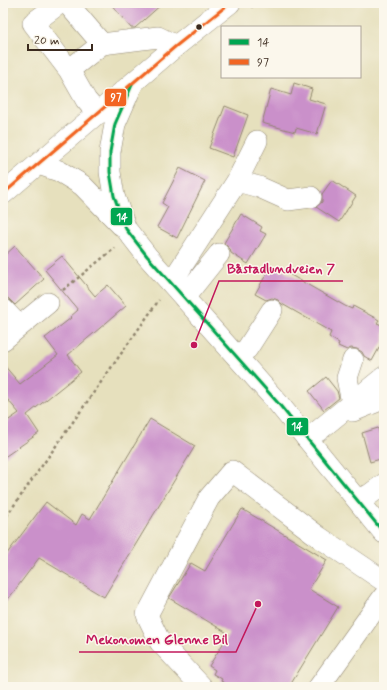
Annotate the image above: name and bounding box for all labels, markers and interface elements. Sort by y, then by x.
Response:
unlabelled marker [194,22,204,32]
scale bar [28,26,92,52]
legend [221,26,361,78]
text: 20 m [34,33,60,49]
text: 14 [257,35,270,51]
text: 97 [257,55,269,71]
line badge: 97 [104,88,127,107]
text: 97 [111,91,122,105]
line badge: 14 [110,207,133,226]
text: 14 [116,211,128,225]
callout: Båstadlundveien 7 [219,255,343,281]
text: Båstadlundveien 7 [227,260,336,278]
line badge: 14 [286,417,309,436]
text: 14 [291,420,303,434]
callout: Mekonomen Glenne Bil [79,626,236,652]
text: Mekonomen Glenne Bil [86,631,229,649]

